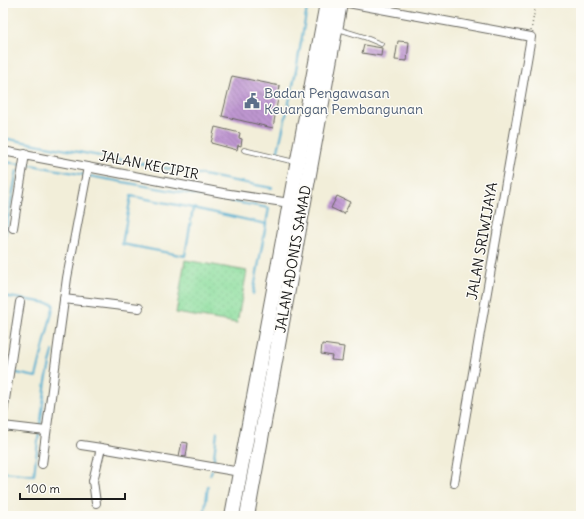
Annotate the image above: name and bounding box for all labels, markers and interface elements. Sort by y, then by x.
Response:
place label: Badan Pengawasan Keuangan Pembangunan [264,84,423,118]
public building icon: Badan Pengawasan Keuangan Pembangunan [243,92,261,110]
street label: JALAN KECIPIR [98,147,200,183]
street label: JALAN SRIWIJAYA [463,181,501,301]
street label: JALAN ADONIS SAMAD [271,184,315,334]
scale bar [20,475,125,501]
text: 100 m [26,481,60,496]

